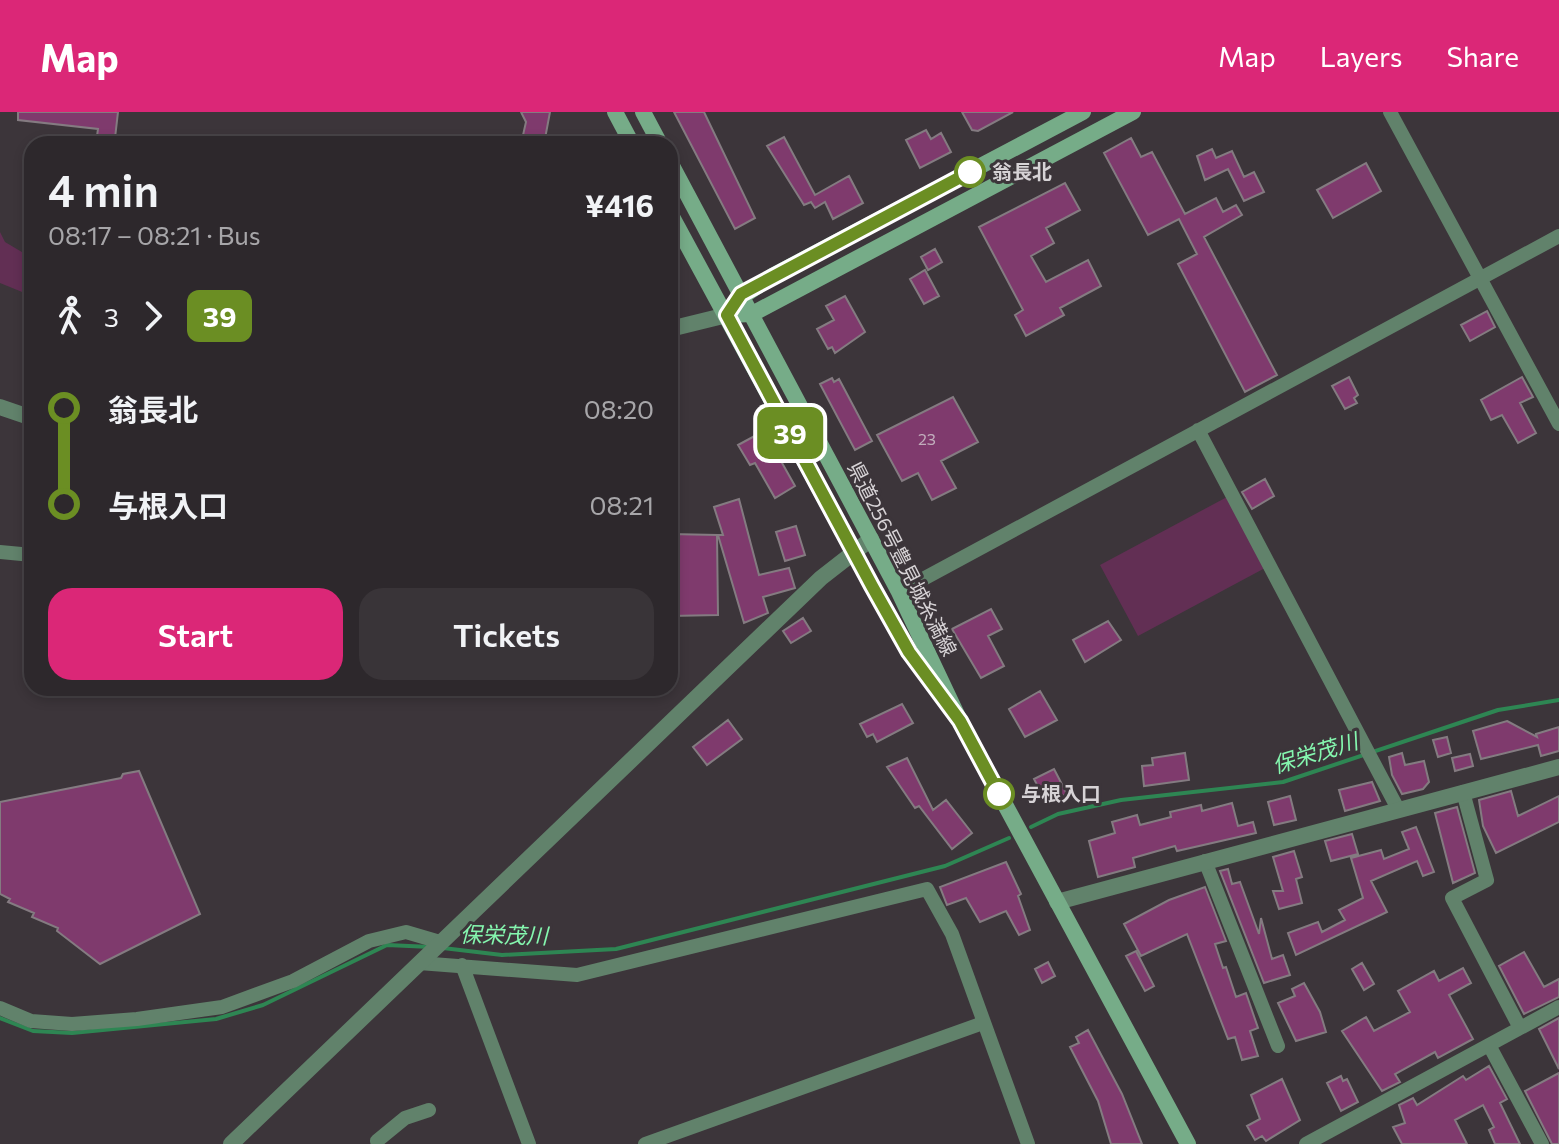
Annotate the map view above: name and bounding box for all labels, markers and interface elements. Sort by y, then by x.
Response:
text: Map [40,33,119,80]
text: Map [1218,39,1276,73]
text: Layers [1320,39,1402,73]
text: Share [1446,39,1519,73]
marker: 翁長北 [955,157,985,187]
place label: 翁長北 [992,159,1052,183]
text: 4 min [48,162,159,216]
text: ¥416 [585,186,654,223]
text: 08:17 – 08:21 · Bus [48,219,261,250]
icon: walk [48,294,92,338]
icon: forward [131,294,175,338]
text: 39 [203,299,236,333]
text: 3 [104,301,119,332]
text: 翁長北 [108,390,198,427]
text: 08:20 [584,393,654,424]
line badge: 39 [754,407,826,459]
text: 39 [773,416,807,450]
house number: 23 [918,429,936,448]
street label: 県道256号豊見城糸満線 [843,457,962,660]
text: 与根入口 [108,486,228,523]
text: 08:21 [590,489,654,520]
button: Start [48,588,343,680]
button: Tickets [359,588,654,680]
water label: 保栄茂川 [1269,726,1363,778]
marker: 与根入口 [984,779,1014,809]
place label: 与根入口 [1021,781,1101,805]
water label: 保栄茂川 [460,920,550,949]

